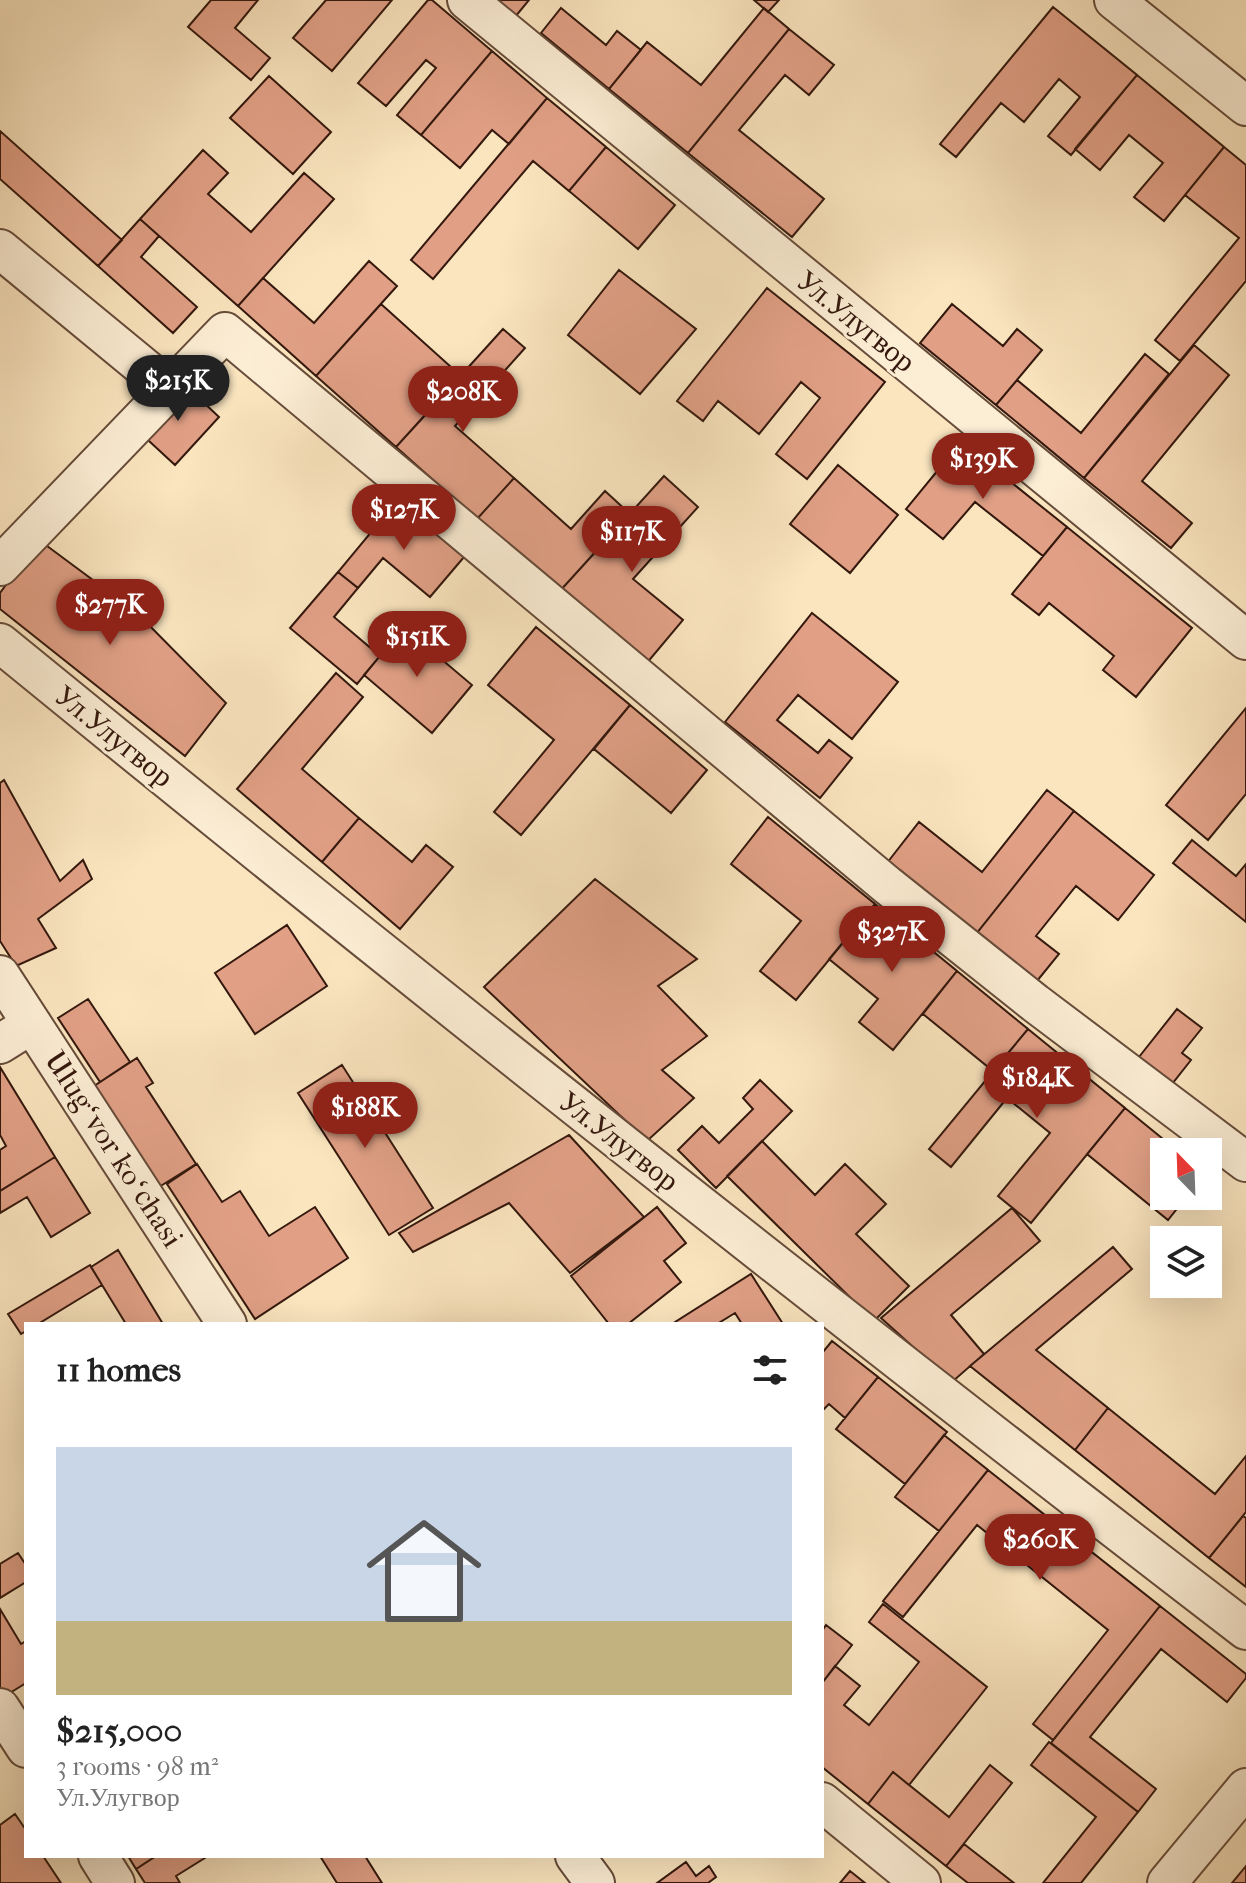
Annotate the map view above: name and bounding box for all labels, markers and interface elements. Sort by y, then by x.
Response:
street label: Ул.Улугвор [789,263,922,380]
pin: $215K [122,355,234,423]
text: $215K [145,365,212,396]
pin: $208K [407,366,519,434]
text: $208K [426,376,500,407]
pin: $139K [927,433,1039,501]
text: $139K [950,443,1016,474]
pin: $127K [348,484,460,552]
text: $127K [370,494,438,525]
pin: $117K [576,506,688,574]
text: $117K [600,516,664,547]
pin: $277K [54,579,166,647]
text: $277K [74,589,146,620]
pin: $151K [361,611,473,679]
text: $151K [386,621,448,652]
street label: Ул.Улугвор [47,678,180,795]
pin: $327K [836,906,948,974]
text: $327K [857,916,927,947]
street label: Ulugʻvor koʻchasi [37,1045,190,1254]
pin: $184K [981,1052,1093,1120]
text: $184K [1002,1062,1072,1093]
pin: $188K [309,1082,421,1150]
street label: Ул.Улугвор [552,1084,686,1199]
text: $188K [331,1092,399,1123]
north arrow [1150,1138,1222,1210]
map controls [1150,1138,1222,1298]
button: layers [1150,1226,1222,1298]
icon: filters [748,1348,792,1392]
text: 11 homes [56,1350,181,1390]
icon: home [352,1499,496,1643]
pin: $260K [984,1514,1096,1582]
text: $260K [1002,1524,1078,1555]
text: $215,000 [56,1711,182,1751]
text: 3 rooms · 98 m² [56,1751,218,1782]
text: Ул.Улугвор [56,1782,180,1813]

